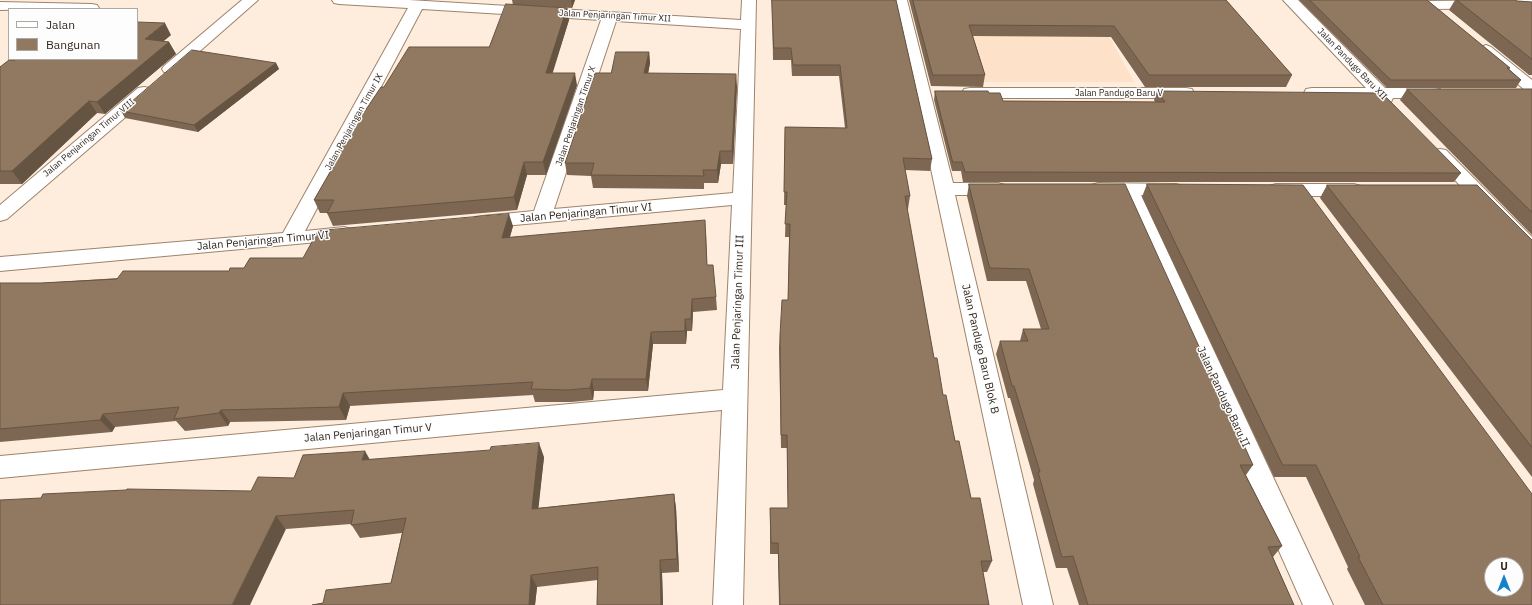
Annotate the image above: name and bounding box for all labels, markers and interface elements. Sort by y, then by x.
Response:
legend [8,8,138,60]
street label: Jalan Penjaringan Timur XII [559,8,671,24]
text: Jalan [46,17,75,32]
street label: Jalan Pandugo Baru XII [1315,26,1389,102]
text: Bangunan [46,37,100,52]
street label: Jalan Penjaringan Timur X [554,65,598,167]
street label: Jalan Penjaringan Timur IX [323,72,385,172]
street label: Jalan Pandugo Baru V [1075,88,1163,98]
street label: Jalan Penjaringan Timur VIII [41,97,137,179]
street label: Jalan Penjaringan Timur VI [519,201,653,225]
street label: Jalan Penjaringan Timur VI [196,229,330,253]
street label: Jalan Penjaringan Timur III [729,234,747,370]
street label: Jalan Pandugo Baru Blok B [959,283,1001,415]
street label: Jalan Pandugo Baru II [1194,344,1252,450]
street label: Jalan Penjaringan Timur V [304,421,432,445]
north arrow [1484,557,1524,597]
text: U [1500,559,1508,573]

